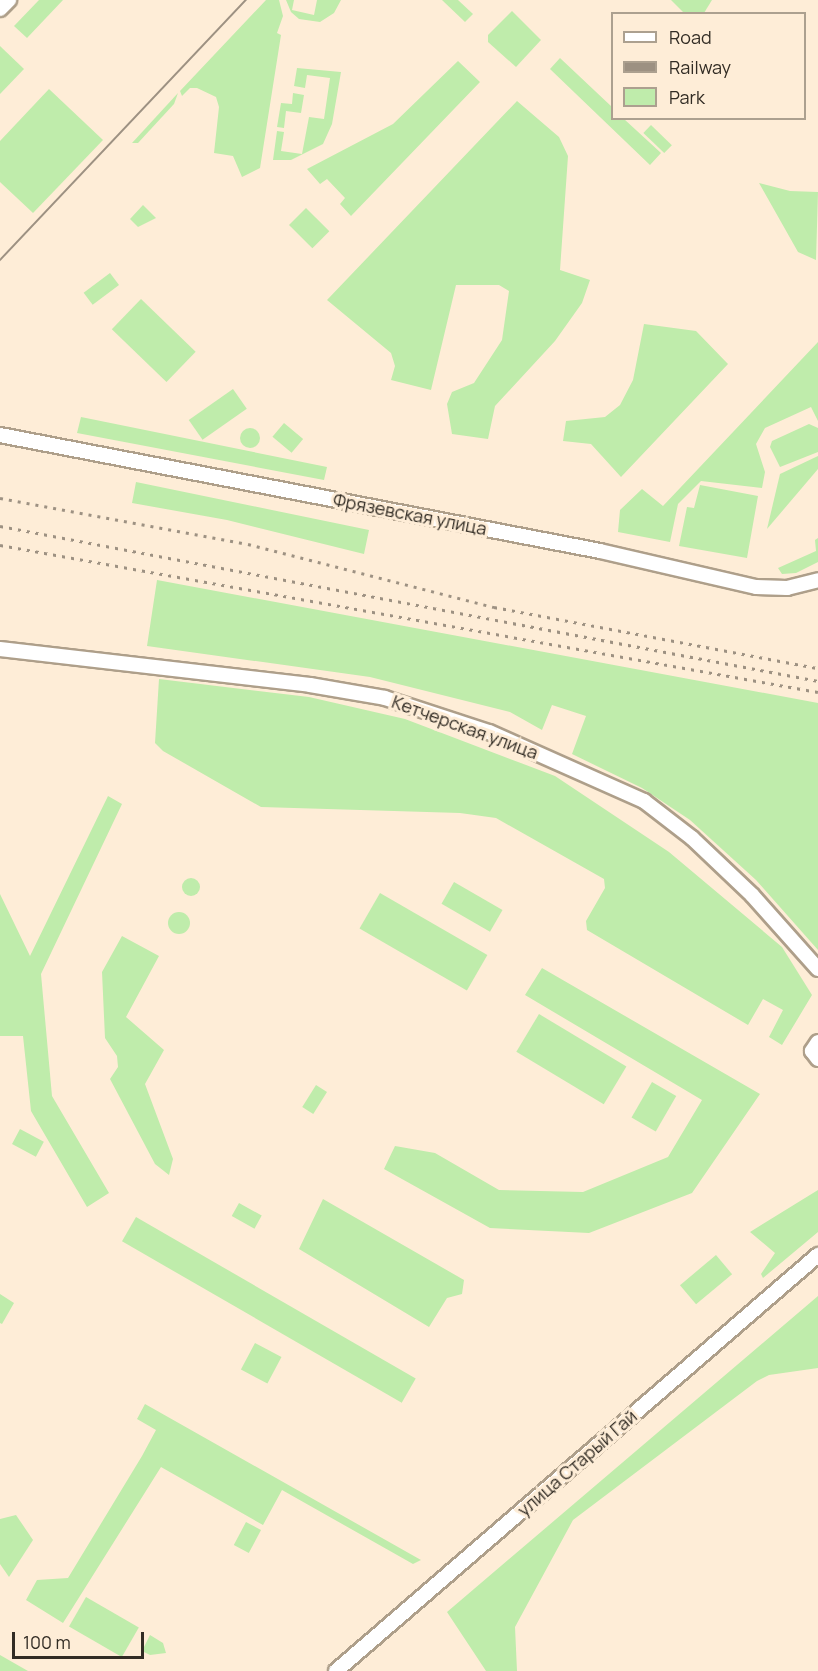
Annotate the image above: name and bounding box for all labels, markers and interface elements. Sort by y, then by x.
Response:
legend [611,12,806,120]
text: Road [669,25,712,49]
text: Railway [669,55,731,79]
text: Park [669,85,705,109]
street label: Фрязевская улица [331,489,489,539]
street label: Кетчерская улица [389,691,541,763]
street label: улица Старый Гай [513,1405,641,1521]
scale bar [15,1620,147,1658]
text: 100 m [23,1630,71,1654]

